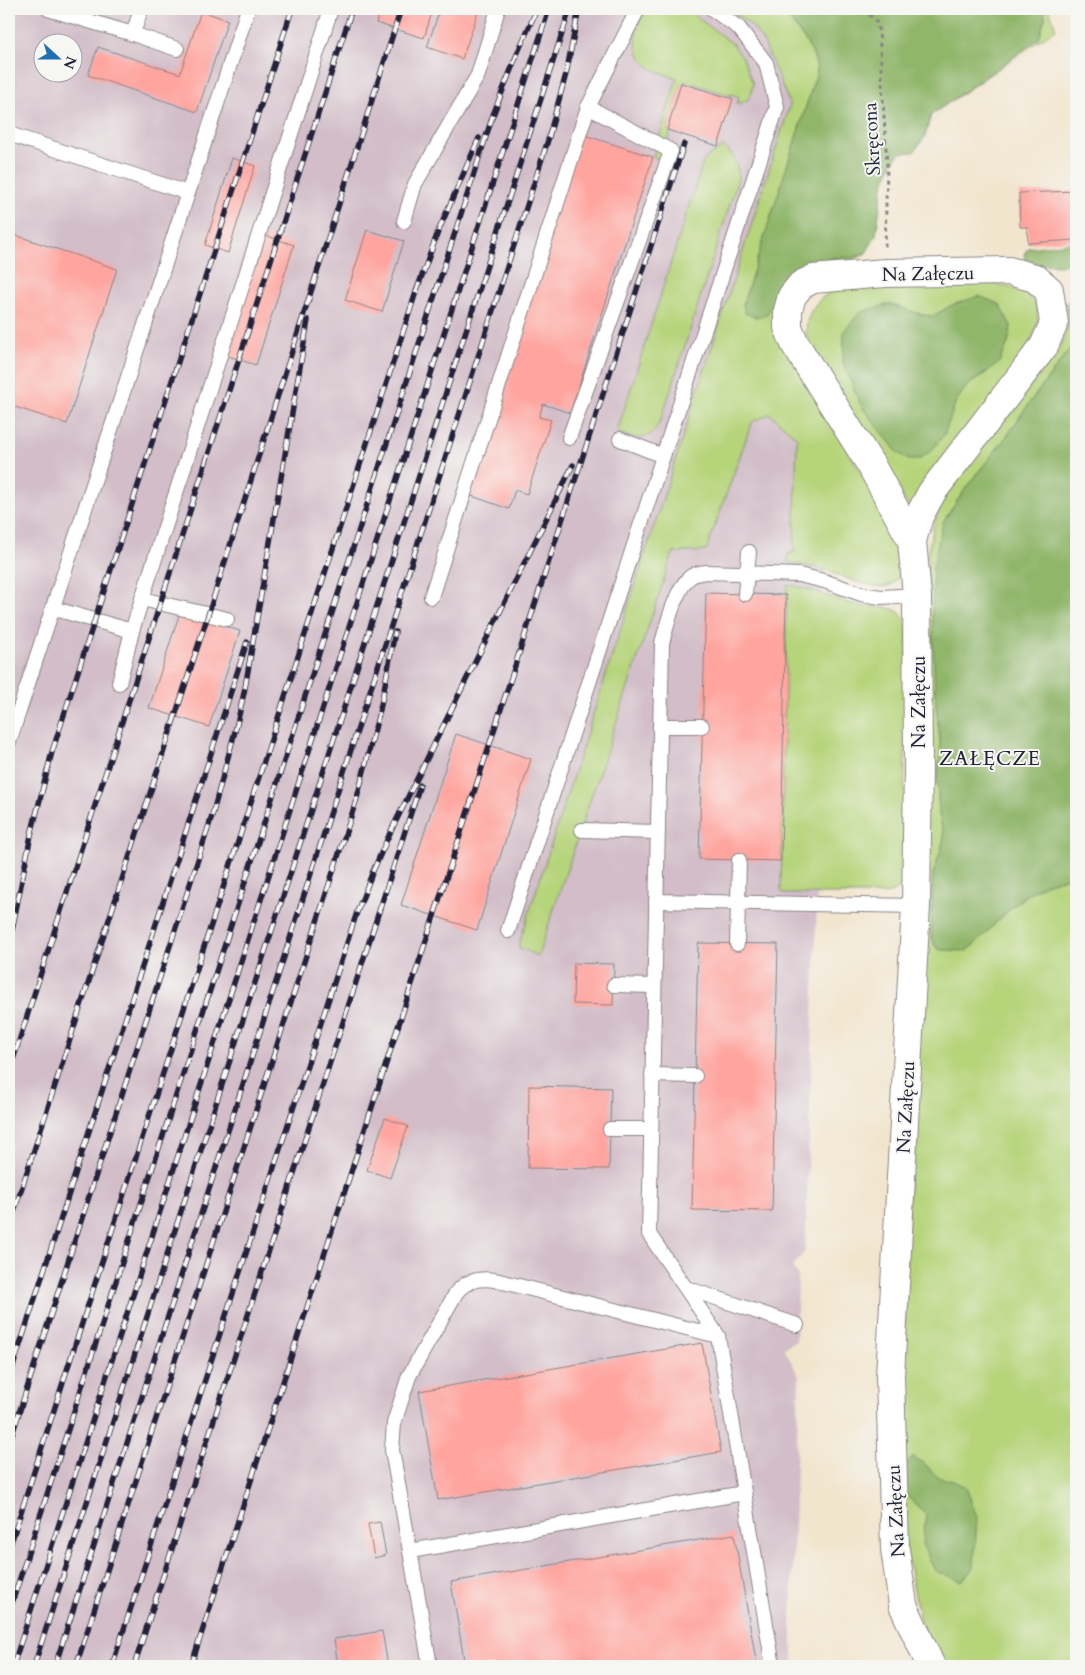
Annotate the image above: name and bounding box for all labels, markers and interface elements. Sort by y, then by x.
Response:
north arrow [32,32,82,82]
text: N [59,53,81,72]
street label: Skręcona [857,102,887,176]
street label: Na Załęczu [881,260,975,288]
street label: Na Załęczu [906,656,932,748]
district label: ZAŁĘCZE [939,745,1041,772]
street label: Na Załęczu [891,1060,921,1154]
street label: Na Załęczu [881,1464,911,1558]

